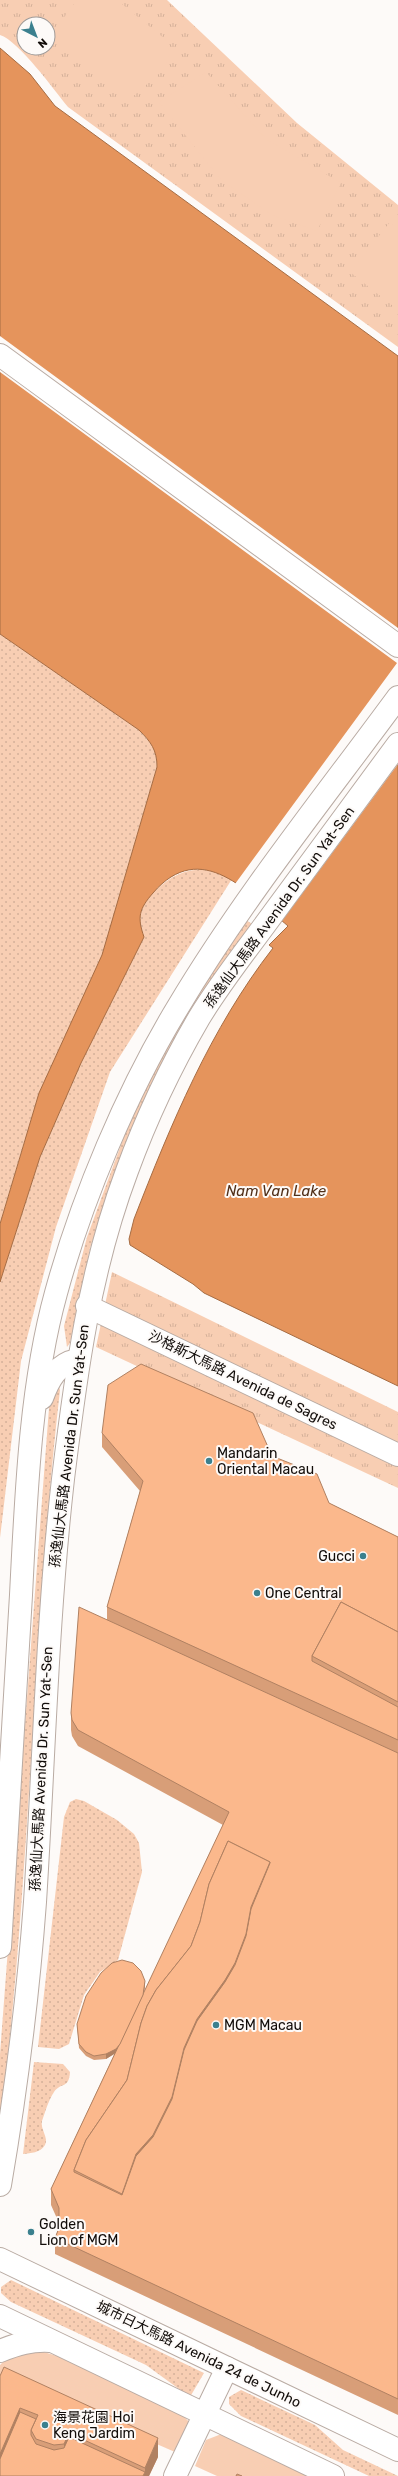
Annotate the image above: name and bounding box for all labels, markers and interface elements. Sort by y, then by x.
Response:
north arrow [16,16,56,56]
text: N [35,36,50,51]
street label: 孫逸仙大馬路 Avenida Dr. Sun Yat-Sen [200,803,358,1011]
water label: Nam Van Lake [226,1182,327,1200]
street label: 孫逸仙大馬路 Avenida Dr. Sun Yat-Sen [46,1323,93,1569]
street label: 沙格斯大馬路 Avenida de Sagres [146,1327,340,1434]
place label: Mandarin Oriental Macau [217,1445,314,1478]
marker: Mandarin Oriental Macau [204,1456,214,1466]
place label: Gucci [318,1548,355,1565]
marker: Gucci [358,1551,368,1561]
place label: One Central [265,1585,342,1602]
marker: One Central [252,1588,262,1598]
street label: 孫逸仙大馬路 Avenida Dr. Sun Yat-Sen [27,1646,56,1892]
place label: MGM Macau [224,2017,302,2034]
marker: MGM Macau [211,2020,221,2030]
place label: Golden Lion of MGM [39,2216,118,2249]
marker: Golden Lion of MGM [26,2227,36,2237]
street label: 城市日大馬路 Avenida 24 de Junho [94,2297,304,2411]
place label: 海景花園 Hoi Keng Jardim [53,2409,135,2442]
marker: 海景花園 Hoi Keng Jardim [40,2420,50,2430]

